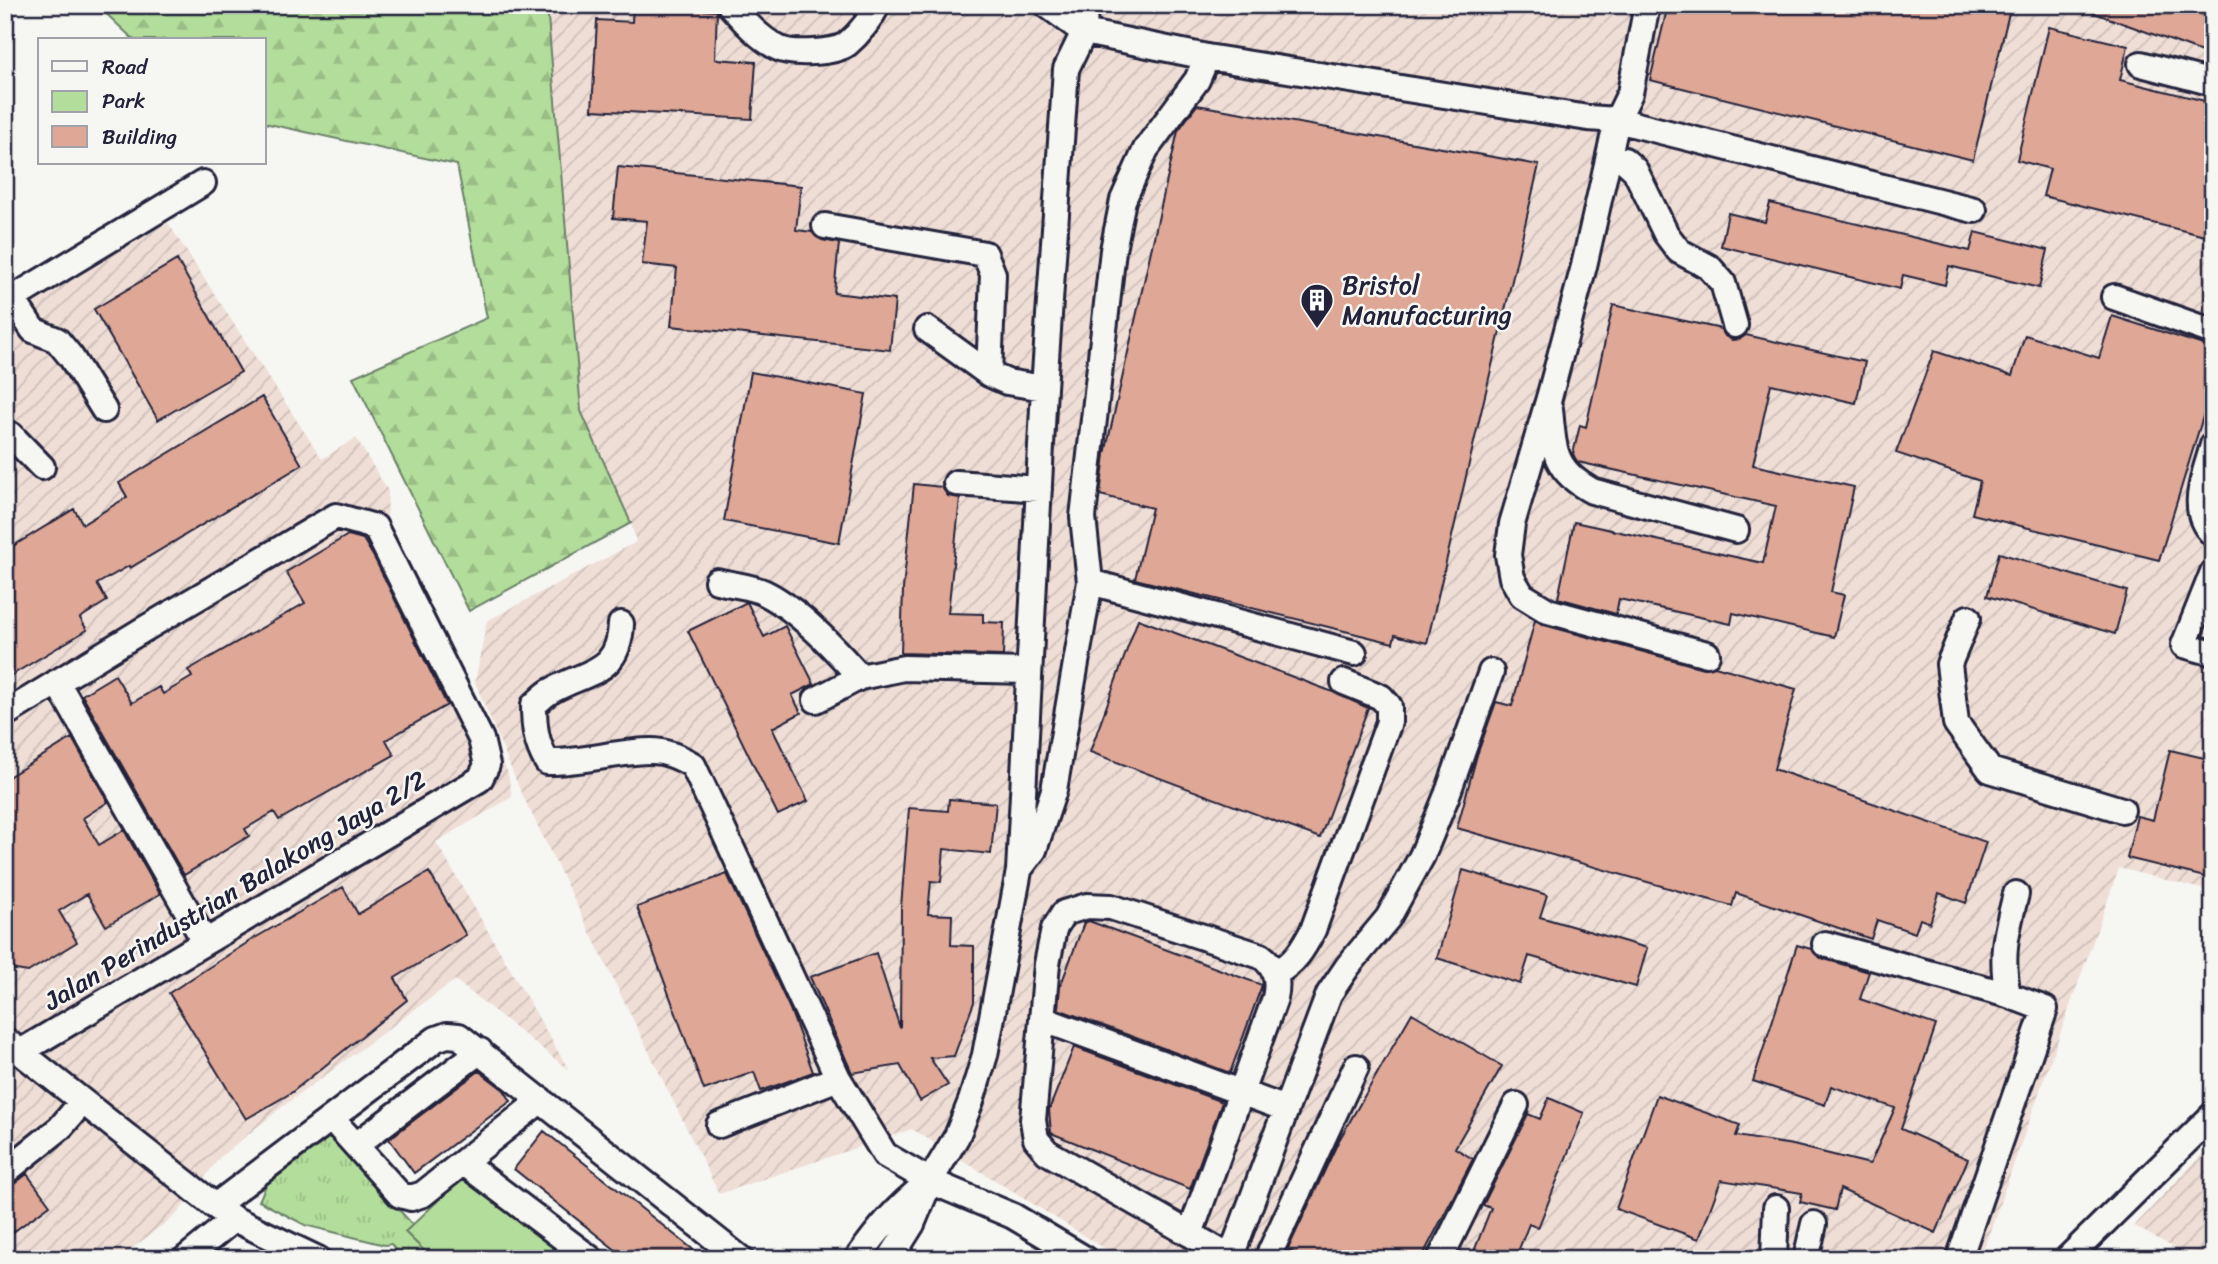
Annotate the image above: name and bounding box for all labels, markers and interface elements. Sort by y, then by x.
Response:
legend [38,38,266,164]
text: Road [102,48,149,86]
text: Park [102,82,145,120]
text: Building [102,118,178,156]
place label: Bristol Manufacturing [1342,262,1512,338]
building icon: Bristol Manufacturing [1298,281,1336,330]
street label: Jalan Perindustrian Balakong Jaya 2/2 [34,757,435,1024]

